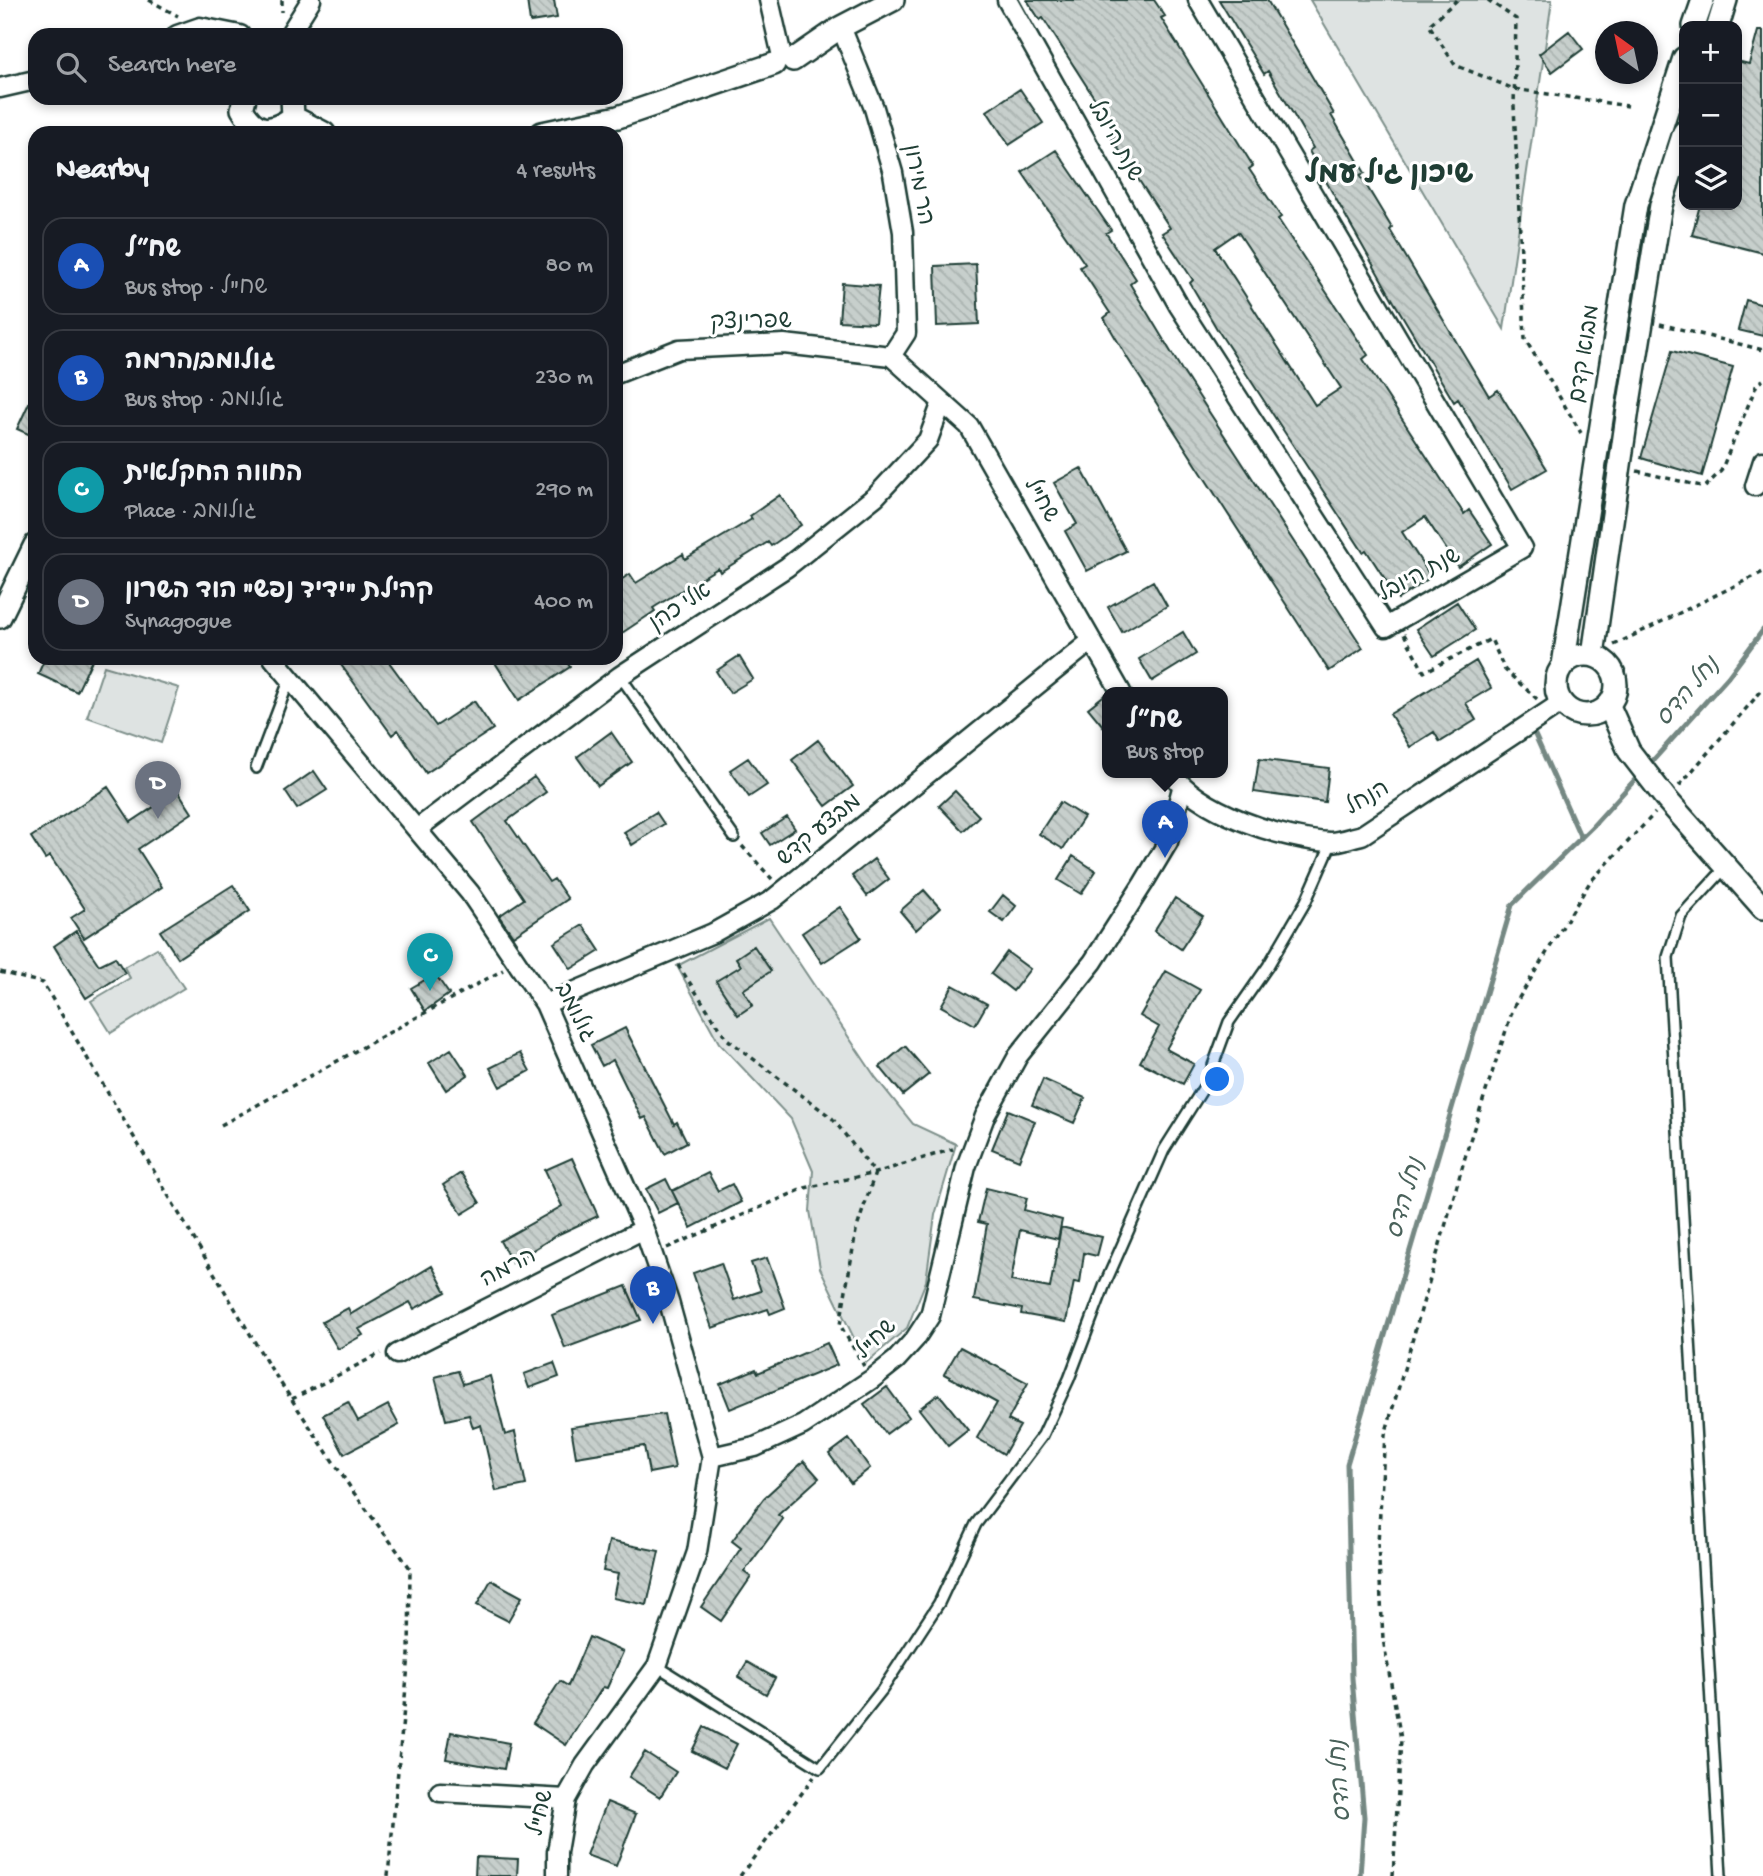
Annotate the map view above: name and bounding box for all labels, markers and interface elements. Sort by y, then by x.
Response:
north arrow [1595,21,1658,84]
map controls [1679,21,1742,210]
button: + [1679,21,1742,84]
search box [28,28,623,105]
icon: search [52,48,90,86]
text: Search here [108,51,236,82]
button: − [1679,84,1742,147]
street label: שנת היובל [1080,94,1149,187]
street label: הר מירון [896,142,938,228]
button: layers [1679,147,1742,210]
text: Nearby [56,154,149,189]
district label: שיכון גיל עמל [1305,156,1473,194]
text: 4 results [516,158,595,185]
text: שח״ל [125,236,181,267]
text: A [74,253,88,280]
text: 80 m [546,253,593,280]
text: Bus stop · שח"ל [125,275,268,302]
street label: מבוא קדם [1565,303,1607,405]
street label: שפרינצק [710,309,792,337]
text: גולומב/הרמה [125,348,275,379]
text: B [75,365,87,392]
text: 230 m [535,365,593,392]
text: Bus stop · גולומב [125,387,284,414]
text: החווה החקלאית [125,460,303,491]
street label: שח"ל [1017,473,1065,528]
text: C [75,477,87,504]
text: 290 m [535,477,593,504]
text: Place · גולומב [125,499,257,526]
street label: שנת היובל [1373,541,1466,609]
street label: אלי כהן [644,576,717,638]
text: קהילת "ידיד נפש" הוד השרון [125,577,434,608]
text: D [74,589,89,616]
text: 400 m [534,589,593,616]
text: Synagogue [125,609,231,636]
water label: נחל הדס [1650,650,1728,734]
popup [1102,687,1228,778]
text: שח״ל [1126,707,1182,738]
text: Bus stop [1126,739,1204,766]
pin: D [135,761,181,819]
street label: הנחל [1340,774,1395,822]
street label: מבצע קדש [772,789,868,873]
pin: A [1142,800,1188,858]
pin: C [407,933,453,991]
street label: גולומב [548,978,601,1047]
your location [1200,1062,1234,1096]
water label: נחל הדס [1381,1153,1433,1243]
street label: הרמה [477,1244,541,1294]
pin: B [630,1266,676,1324]
street label: שח"ל [849,1313,903,1366]
water label: נחל הדס [1324,1737,1359,1823]
street label: שח"ל [521,1786,561,1839]

